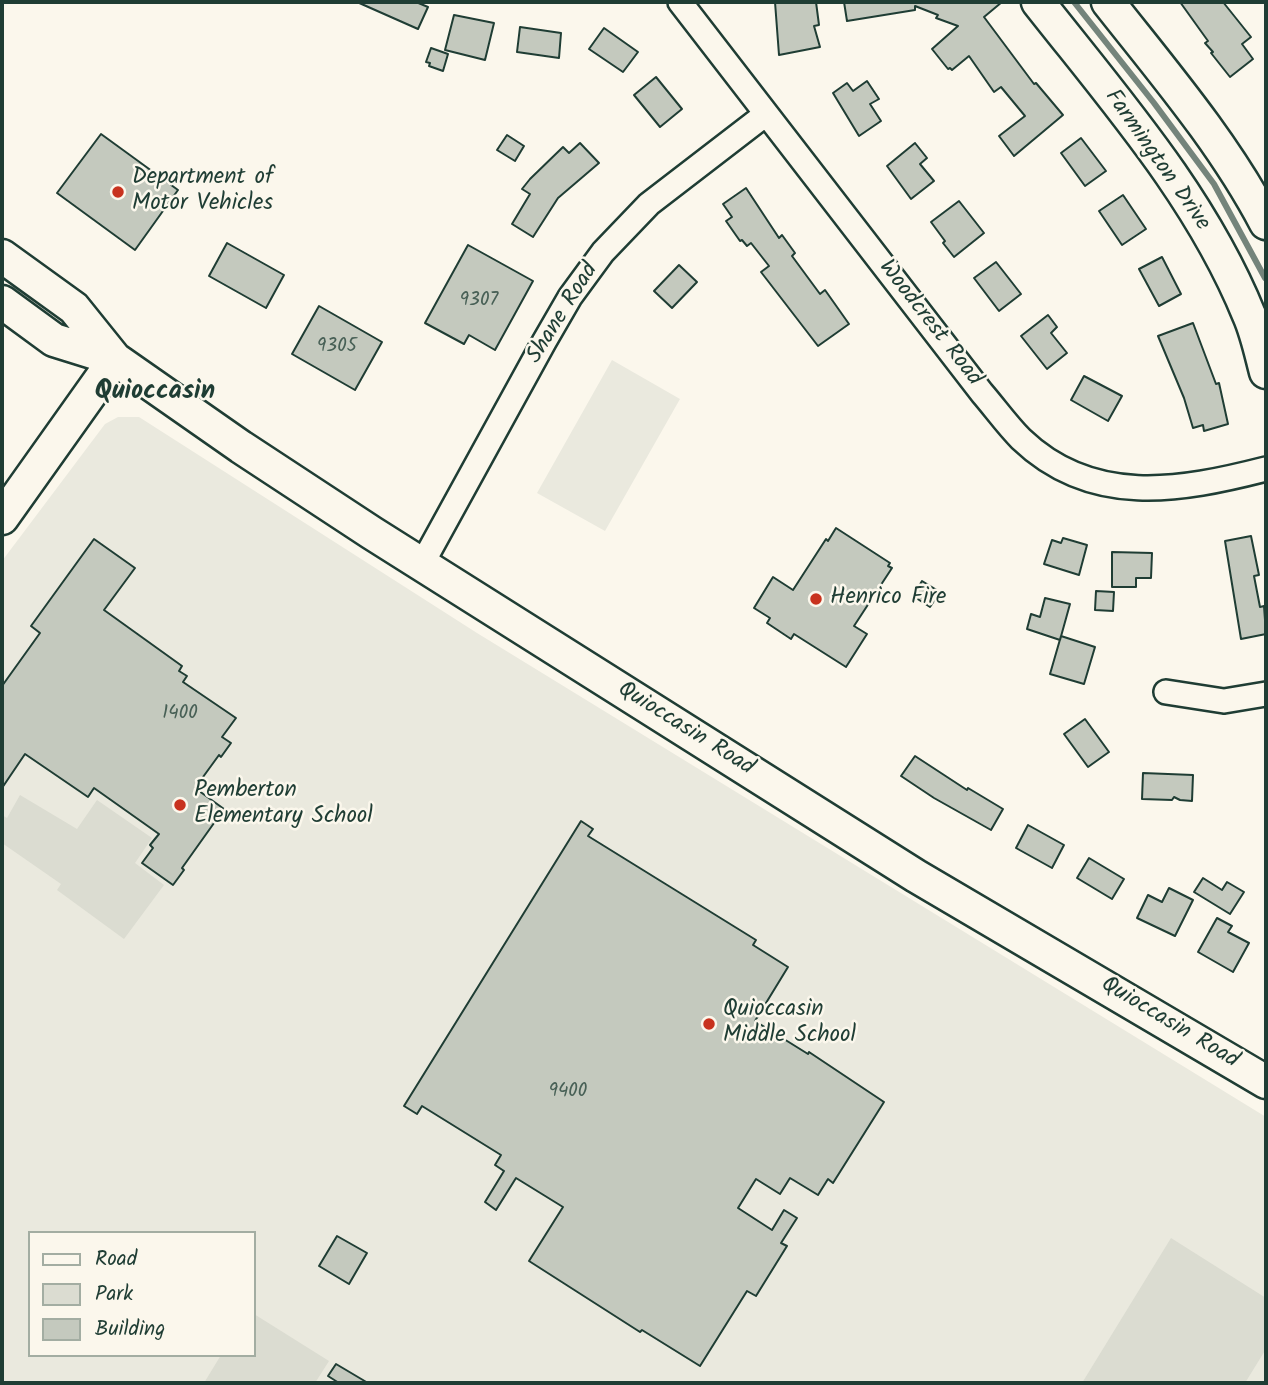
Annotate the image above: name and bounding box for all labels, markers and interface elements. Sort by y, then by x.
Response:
street label: Farmington Drive [1097,85,1215,237]
place label: Department of Motor Vehicles [132,165,274,219]
marker: Department of Motor Vehicles [110,184,126,200]
street label: Woodcrest Road [871,255,987,393]
street label: Shane Road [522,259,606,369]
house number: 9307 [460,291,498,313]
house number: 9305 [317,337,357,359]
district label: Quioccasin [95,378,215,410]
place label: Henrico Fire [830,585,946,613]
marker: Henrico Fire [808,591,824,607]
street label: Quioccasin Road [612,677,758,783]
house number: 1400 [162,704,198,726]
place label: Pemberton Elementary School [194,778,373,832]
marker: Pemberton Elementary School [172,797,188,813]
street label: Quioccasin Road [1095,972,1243,1076]
place label: Quioccasin Middle School [723,997,856,1051]
marker: Quioccasin Middle School [701,1016,717,1032]
house number: 9400 [549,1082,587,1104]
legend [28,1231,256,1357]
text: Road [95,1243,137,1276]
text: Park [95,1278,133,1311]
text: Building [95,1313,165,1346]

